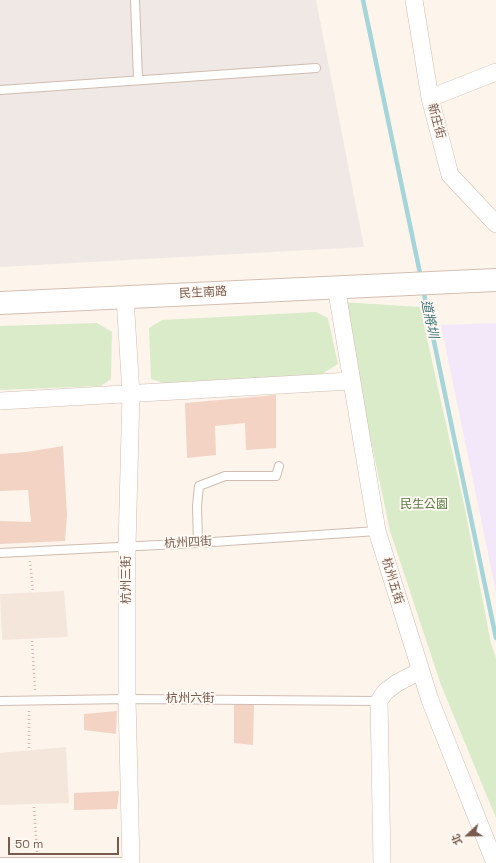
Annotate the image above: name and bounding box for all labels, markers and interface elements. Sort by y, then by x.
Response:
street label: 新庄街 [424,102,448,140]
street label: 民生南路 [179,285,227,301]
water label: 道將圳 [417,298,441,340]
park label: 民生公園 [400,498,448,512]
street label: 杭州四街 [164,535,212,551]
street label: 杭州三街 [120,556,134,604]
street label: 杭州五街 [378,556,406,606]
street label: 杭州六街 [166,692,214,706]
north arrow [448,815,488,855]
scale bar [10,829,121,855]
text: 北 [448,832,465,847]
text: 50 m [15,836,43,852]

